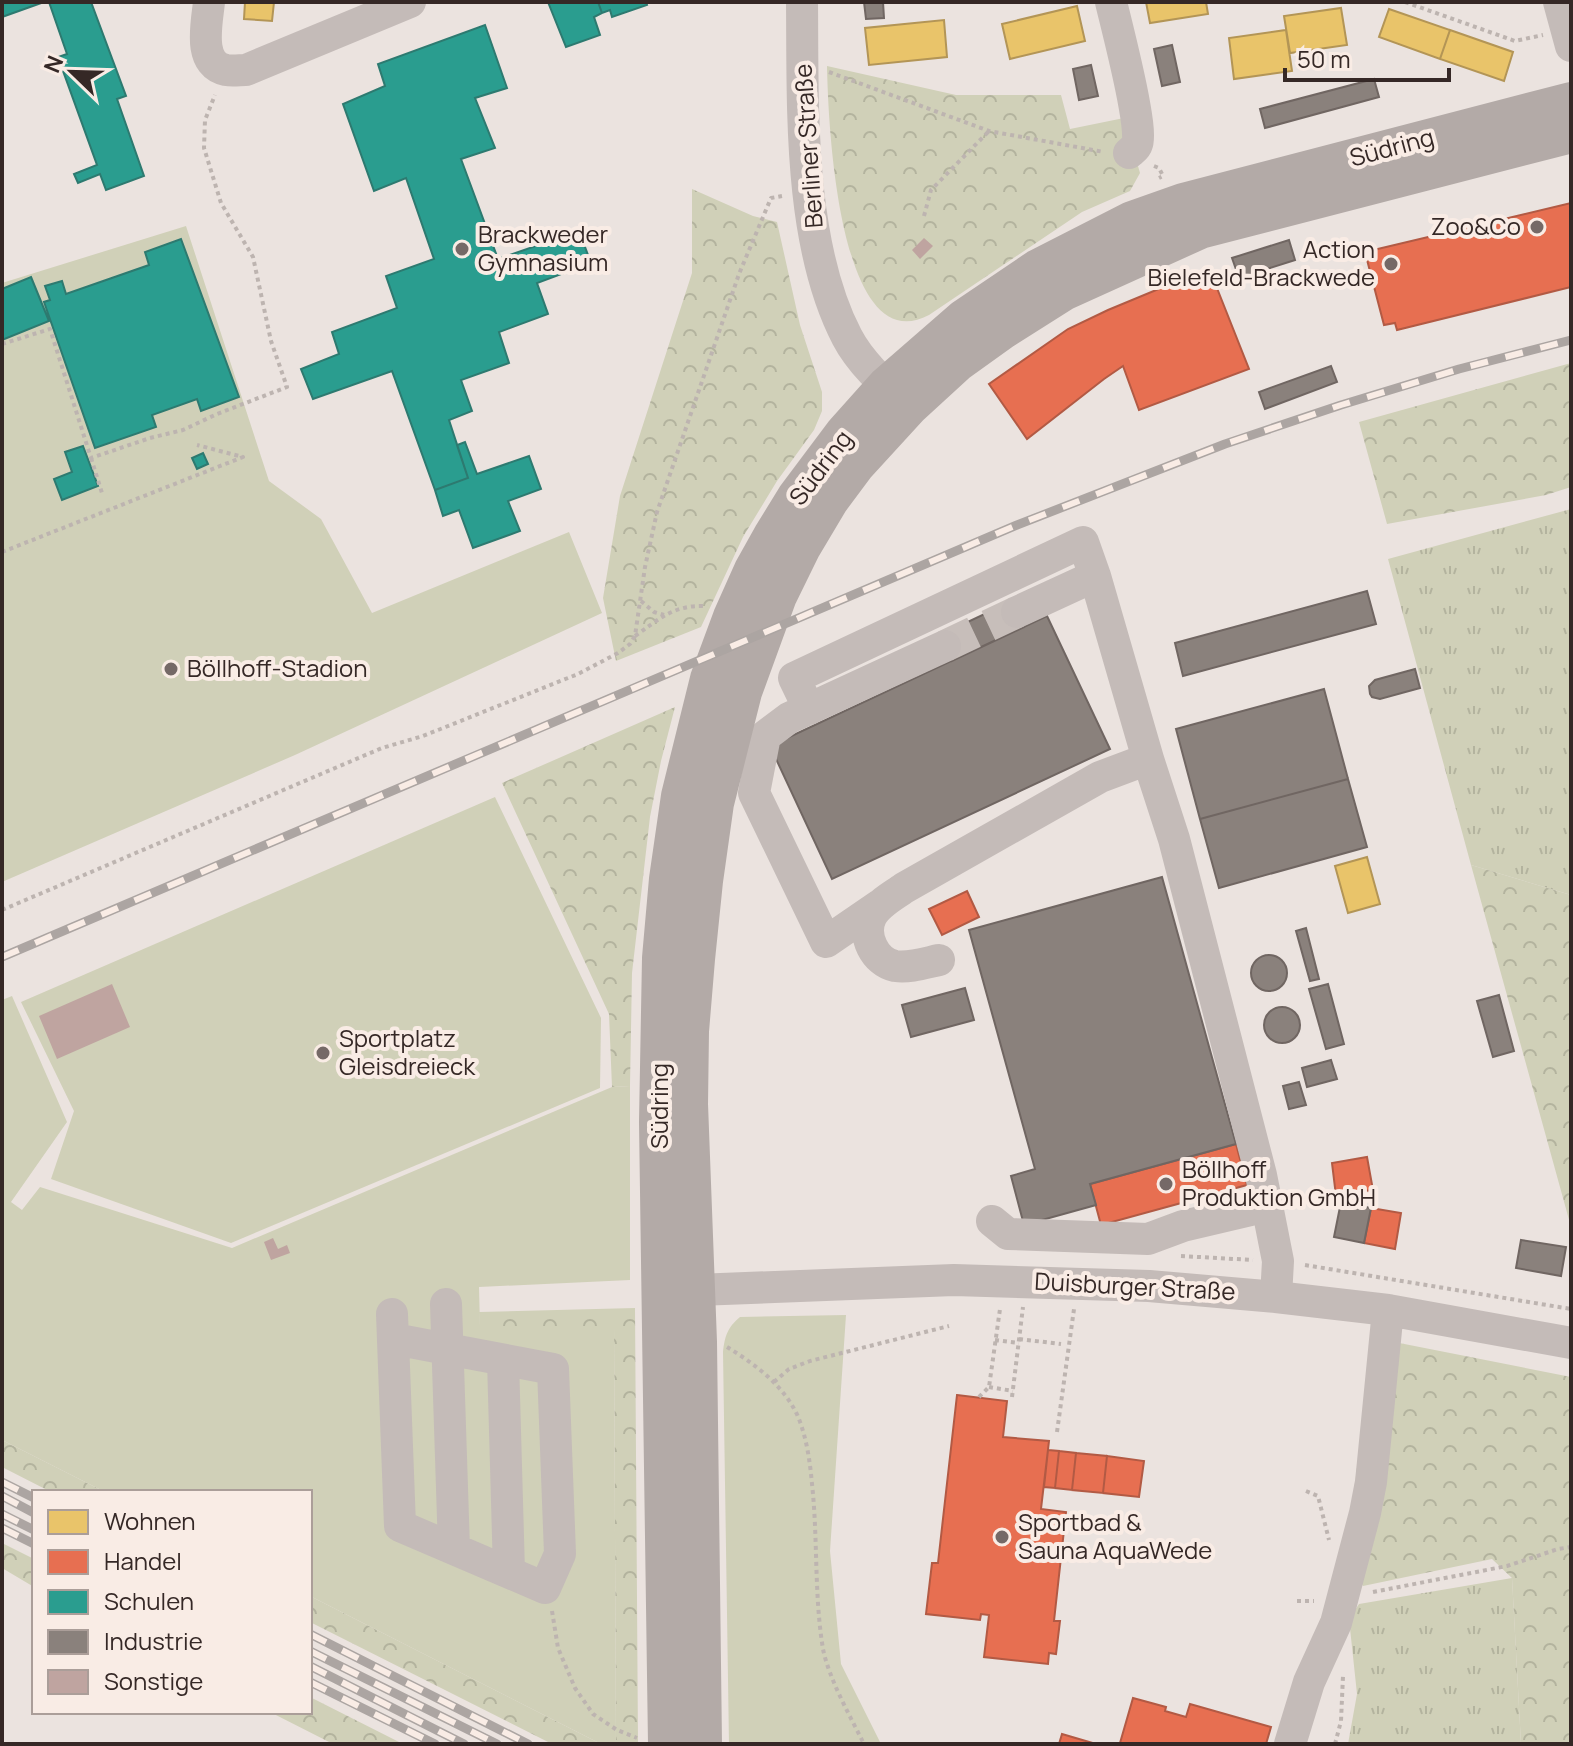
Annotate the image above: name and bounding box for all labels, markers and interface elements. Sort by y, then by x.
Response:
north arrow [32,32,112,112]
scale bar [1285,32,1449,82]
text: 50 m [1297,42,1351,75]
text: N [37,51,70,77]
street label: Berliner Straße [785,63,830,229]
street label: Südring [1346,119,1437,174]
place label: Zoo&Co [1431,209,1521,242]
place label: Brackweder Gymnasium [478,217,609,278]
marker: Zoo&Co [1528,218,1546,236]
place label: Action Bielefeld-Brackwede [1147,232,1375,293]
marker: Brackweder Gymnasium [453,240,471,258]
marker: Action Bielefeld-Brackwede [1382,255,1400,273]
street label: Südring [781,423,859,511]
place label: Böllhoff-Stadion [187,651,368,684]
marker: Böllhoff-Stadion [162,660,180,678]
place label: Sportplatz Gleisdreieck [339,1021,476,1082]
marker: Sportplatz Gleisdreieck [314,1044,332,1062]
street label: Südring [642,1063,675,1149]
place label: Böllhoff Produktion GmbH [1182,1152,1376,1213]
marker: Böllhoff Produktion GmbH [1157,1175,1175,1193]
street label: Duisburger Straße [1034,1264,1236,1307]
legend [32,1490,312,1714]
text: Wohnen [104,1504,196,1537]
place label: Sportbad & Sauna AquaWede [1018,1505,1212,1566]
marker: Sportbad & Sauna AquaWede [993,1528,1011,1546]
text: Handel [104,1544,182,1577]
text: Schulen [104,1584,194,1617]
text: Industrie [104,1624,203,1657]
text: Sonstige [104,1664,203,1697]

